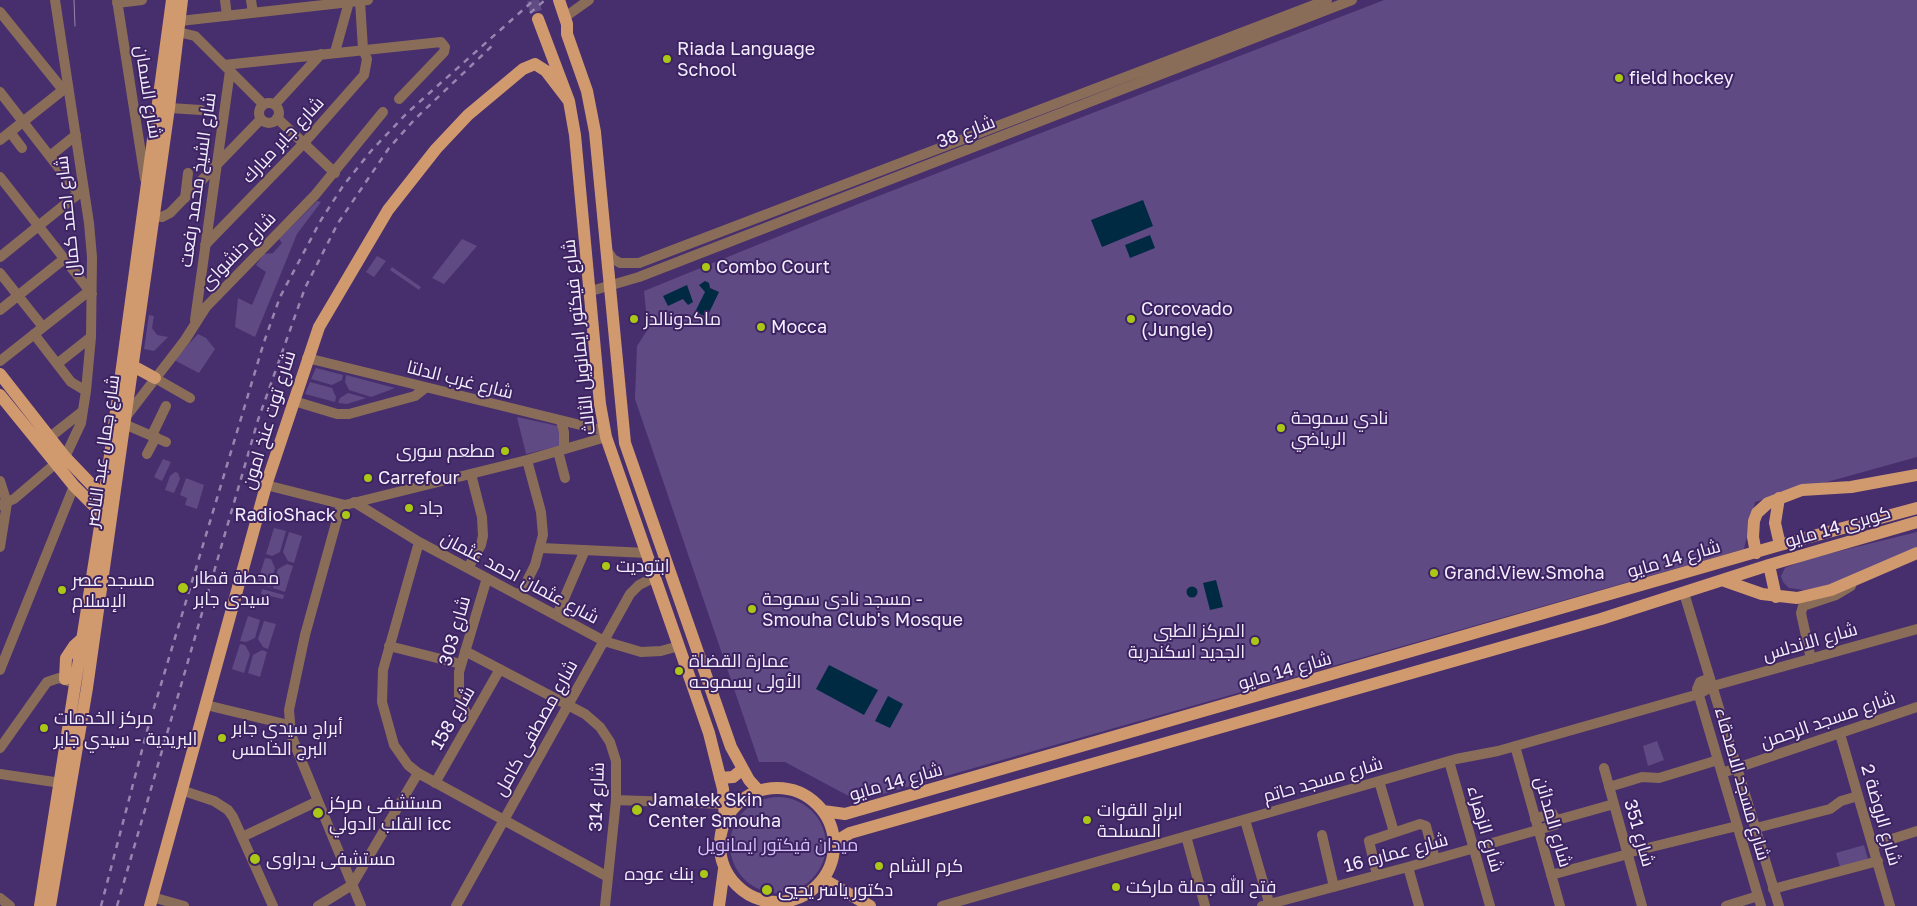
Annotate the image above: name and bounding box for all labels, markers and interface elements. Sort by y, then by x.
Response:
place label: Riada Language School [677,38,815,80]
street label: شارع السمان [130,44,166,140]
marker: Riada Language School [661,53,673,65]
place label: field hockey [1629,67,1734,89]
marker: field hockey [1613,72,1625,84]
street label: شارع الشيخ محمد رفعت [175,91,221,269]
street label: شارع جابر مبارك [237,92,329,188]
street label: شارع 38 [934,111,998,153]
street label: شارع احمد كمال [51,155,85,277]
street label: شارع دنشواى [196,208,280,294]
street label: شارع فيكتور ايمانويل الثالث [558,238,600,436]
place label: Combo Court [716,256,830,278]
marker: Combo Court [700,261,712,273]
place label: Corcovado (Jungle) [1141,298,1233,340]
place label: ماكدونالدز [644,308,721,330]
marker: ماكدونالدز [628,313,640,325]
marker: Corcovado (Jungle) [1125,313,1137,325]
place label: Mocca [771,316,827,338]
marker: Mocca [755,321,767,333]
street label: شارع توت عنخ امون [238,348,300,492]
street label: شارع غرب الدلتا [404,356,516,404]
street label: شارع جمال عبد الناصر [82,374,124,528]
place label: نادي سموحة الرياضي [1291,407,1388,449]
marker: نادي سموحة الرياضي [1275,422,1287,434]
place label: مطعم سورى [396,440,495,462]
marker: مطعم سورى [499,445,511,457]
place label: Carrefour [378,467,460,489]
marker: Carrefour [362,472,374,484]
place label: جاد [419,497,443,519]
marker: جاد [403,502,415,514]
street label: كوبرى 14 مايو [1783,502,1893,552]
place label: RadioShack [234,504,336,526]
marker: RadioShack [340,509,352,521]
street label: شارع عثمان احمد عثمان [437,527,603,629]
street label: شارع 14 مايو [1625,535,1723,583]
place label: ابتوديت [616,555,670,577]
marker: ابتوديت [600,560,612,572]
place label: Grand.View.Smoha [1444,562,1605,584]
place label: محطة قطار سيدى جابر [194,567,279,610]
marker: Grand.View.Smoha [1428,567,1440,579]
place label: مسجد عصر الإسلام [72,569,155,612]
marker: محطة قطار سيدى جابر [176,581,190,595]
marker: مسجد عصر الإسلام [56,584,68,596]
place label: مسجد نادى سموحة - Smouha Club's Mosque [762,588,963,630]
street label: شارع 303 [435,594,475,668]
marker: مسجد نادى سموحة - Smouha Club's Mosque [746,603,758,615]
street label: شارع الاندلس [1760,618,1860,666]
place label: المركز الطبى الجديد اسكندرية [1128,620,1245,662]
marker: المركز الطبى الجديد اسكندرية [1249,635,1261,647]
street label: شارع 14 مايو [1236,647,1334,695]
place label: عمارة القضاة الأولى بسموحه [689,650,801,692]
street label: شارع مصطفى كامل [490,656,582,800]
marker: عمارة القضاة الأولى بسموحه [673,665,685,677]
street label: شارع 158 [426,682,480,754]
street label: شارع مسجد الرحمن [1758,687,1898,753]
street label: شارع مسجد الاصدقاء [1710,705,1774,863]
place label: مركز الخدمات البريدية - سيدي جابر [54,707,197,750]
place label: أبراج سيدي جابر البرج الخامس [232,717,343,760]
marker: مركز الخدمات البريدية - سيدي جابر [38,722,50,734]
marker: أبراج سيدي جابر البرج الخامس [216,732,228,744]
street label: شارع مسجد حاتم [1261,753,1385,807]
street label: شارع 14 مايو [847,758,945,806]
street label: شارع 314 [585,762,609,832]
street label: شارع الروضة 2 [1856,762,1906,868]
street label: شارع المدائن [1530,774,1576,870]
street label: شارع الزهراء [1462,783,1508,875]
place label: Jamalek Skin Center Smouha [648,789,781,832]
place label: مستشفى مركز القلب الدولي icc [329,792,452,834]
street label: شارع 351 [1619,797,1659,869]
place label: ابراج القوات المسلحة [1097,799,1183,842]
marker: Jamalek Skin Center Smouha [630,803,644,817]
marker: مستشفى مركز القلب الدولي icc [311,806,325,820]
marker: ابراج القوات المسلحة [1081,814,1093,826]
street label: شارع عماره 16 [1342,829,1450,877]
park label: ميدان فيكتور ايمانويل [698,834,858,856]
place label: مستشفى بدراوى [266,848,396,870]
marker: مستشفى بدراوى [248,852,262,866]
place label: كرم الشام [889,855,963,877]
marker: كرم الشام [873,860,885,872]
place label: بنك عوده [624,863,694,885]
marker: بنك عوده [698,868,710,880]
place label: فتح الله جملة ماركت [1126,876,1276,898]
place label: دكتور ياسر يحيي [778,879,893,901]
marker: فتح الله جملة ماركت [1110,881,1122,893]
marker: دكتور ياسر يحيي [760,883,774,897]

